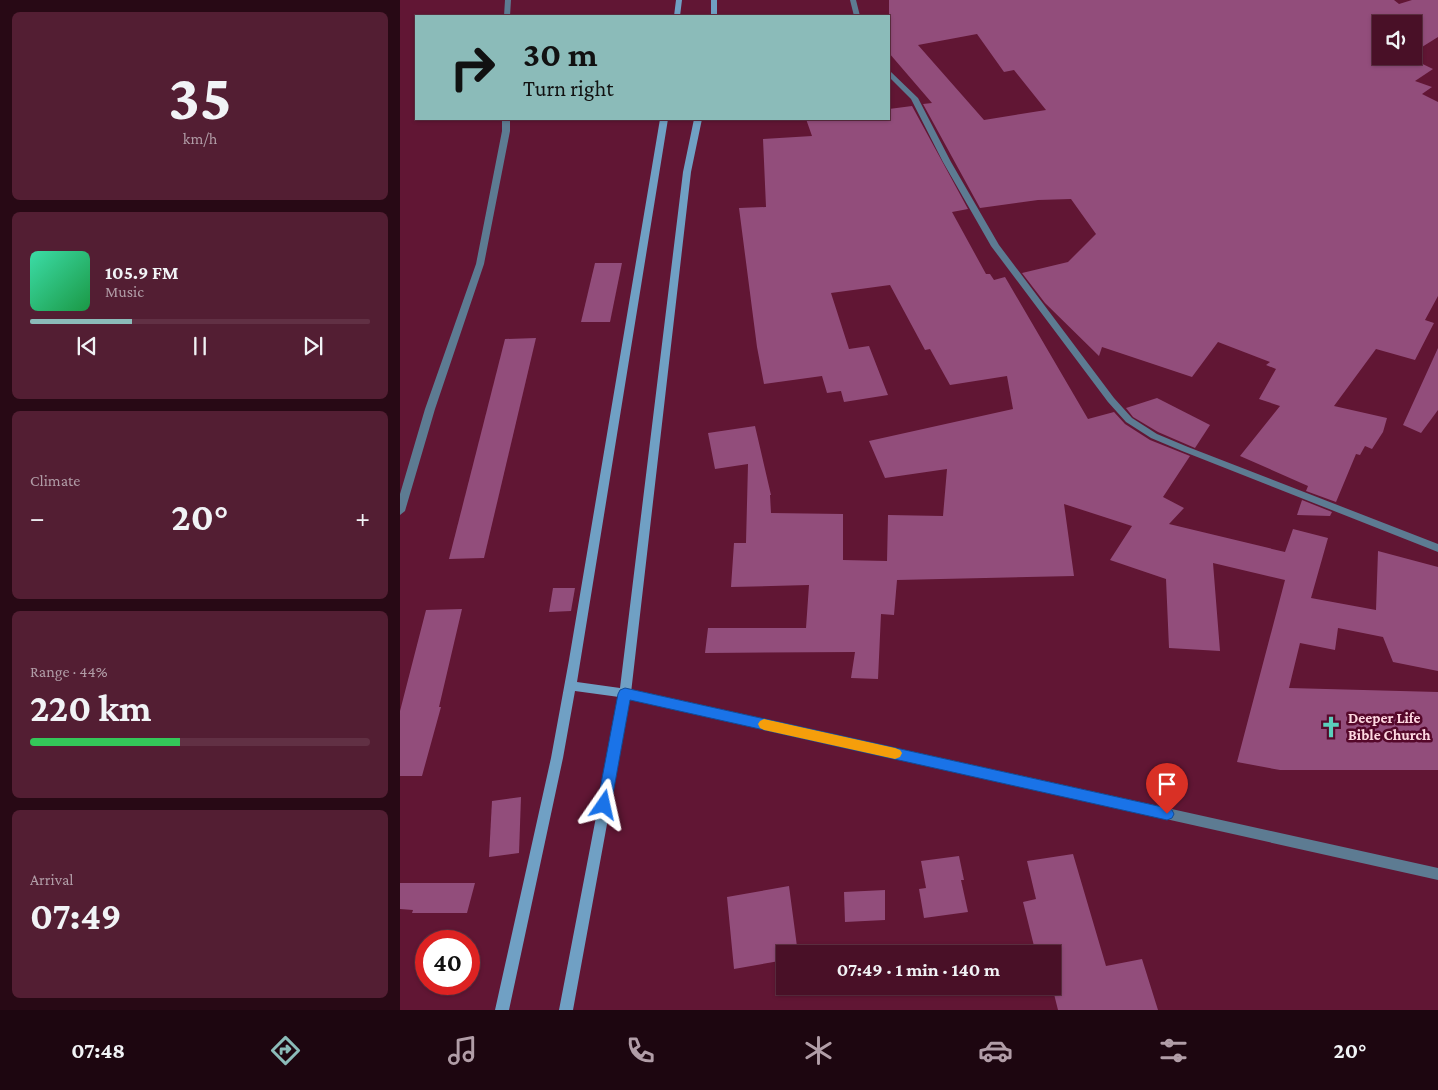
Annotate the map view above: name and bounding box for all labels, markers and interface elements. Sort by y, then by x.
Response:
map controls [1372,15,1422,65]
button: sound [1372,15,1422,65]
icon: right [440,35,505,100]
text: 30 m [523,35,598,74]
text: 35 [168,61,232,133]
text: Turn right [523,76,614,101]
text: km/h [183,130,217,147]
text: 105.9 FM [105,262,179,283]
text: Music [105,283,144,300]
icon: previous [73,332,101,360]
icon: pause [186,332,214,360]
icon: next [299,332,327,360]
text: Climate [30,472,80,489]
text: 20° [171,496,229,538]
text: − [30,502,45,533]
text: + [355,502,370,533]
text: Range · 44% [30,663,107,680]
text: 220 km [30,687,151,729]
place label: Deeper Life Bible Church [1348,710,1431,743]
church icon: Deeper Life Bible Church [1318,714,1344,740]
pin [1146,763,1188,814]
icon: arrive [1153,770,1181,798]
position arrow [577,778,629,830]
text: Arrival [30,871,74,888]
text: 07:49 [30,895,121,937]
speed limit sign: 40 [415,930,480,995]
text: 07:49 · 1 min · 140 m [837,959,1000,980]
icon: directions [268,1033,303,1068]
icon: music [445,1033,480,1068]
icon: phone [623,1033,658,1068]
icon: climate [801,1033,836,1068]
icon: car [978,1033,1013,1068]
icon: filters [1156,1033,1191,1068]
text: 07:48 [71,1038,125,1063]
text: 20° [1333,1038,1367,1063]

